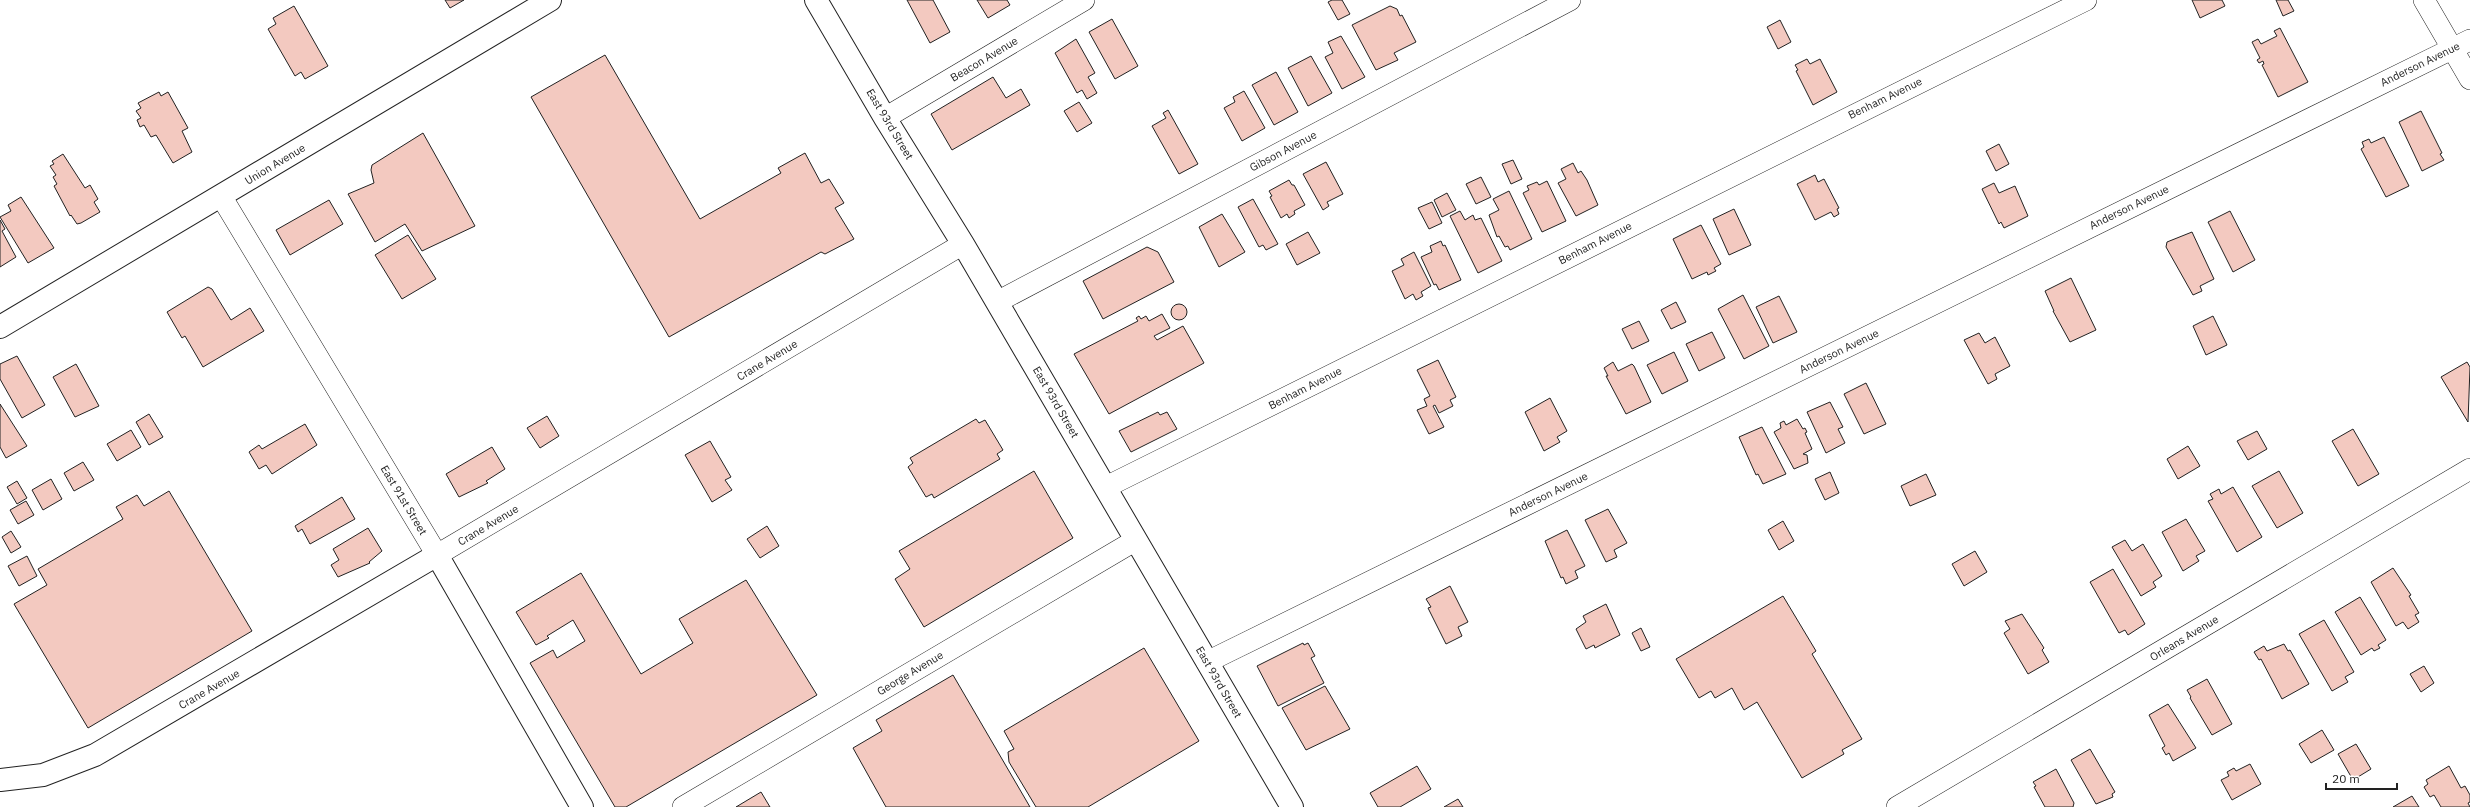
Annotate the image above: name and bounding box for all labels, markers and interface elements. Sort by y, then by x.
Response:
street label: Beacon Avenue [948,33,1020,85]
street label: Anderson Avenue [2378,39,2462,89]
street label: Benham Avenue [1846,74,1924,122]
street label: East 93rd Street [863,86,917,162]
street label: Gibson Avenue [1247,127,1319,175]
street label: Union Avenue [242,140,308,188]
street label: Anderson Avenue [2087,182,2171,232]
street label: Benham Avenue [1556,218,1634,268]
street label: Anderson Avenue [1797,326,1881,376]
street label: Crane Avenue [734,336,800,384]
street label: Benham Avenue [1266,363,1344,413]
street label: East 93rd Street [1030,364,1082,440]
street label: East 91st Street [378,462,430,538]
street label: Anderson Avenue [1506,469,1590,519]
street label: Crane Avenue [455,501,521,549]
street label: Orleans Avenue [2147,612,2221,664]
street label: East 93rd Street [1193,644,1245,720]
street label: George Avenue [874,648,946,698]
street label: Crane Avenue [176,666,242,712]
scale bar [2326,765,2397,791]
text: 20 m [2332,771,2360,786]

